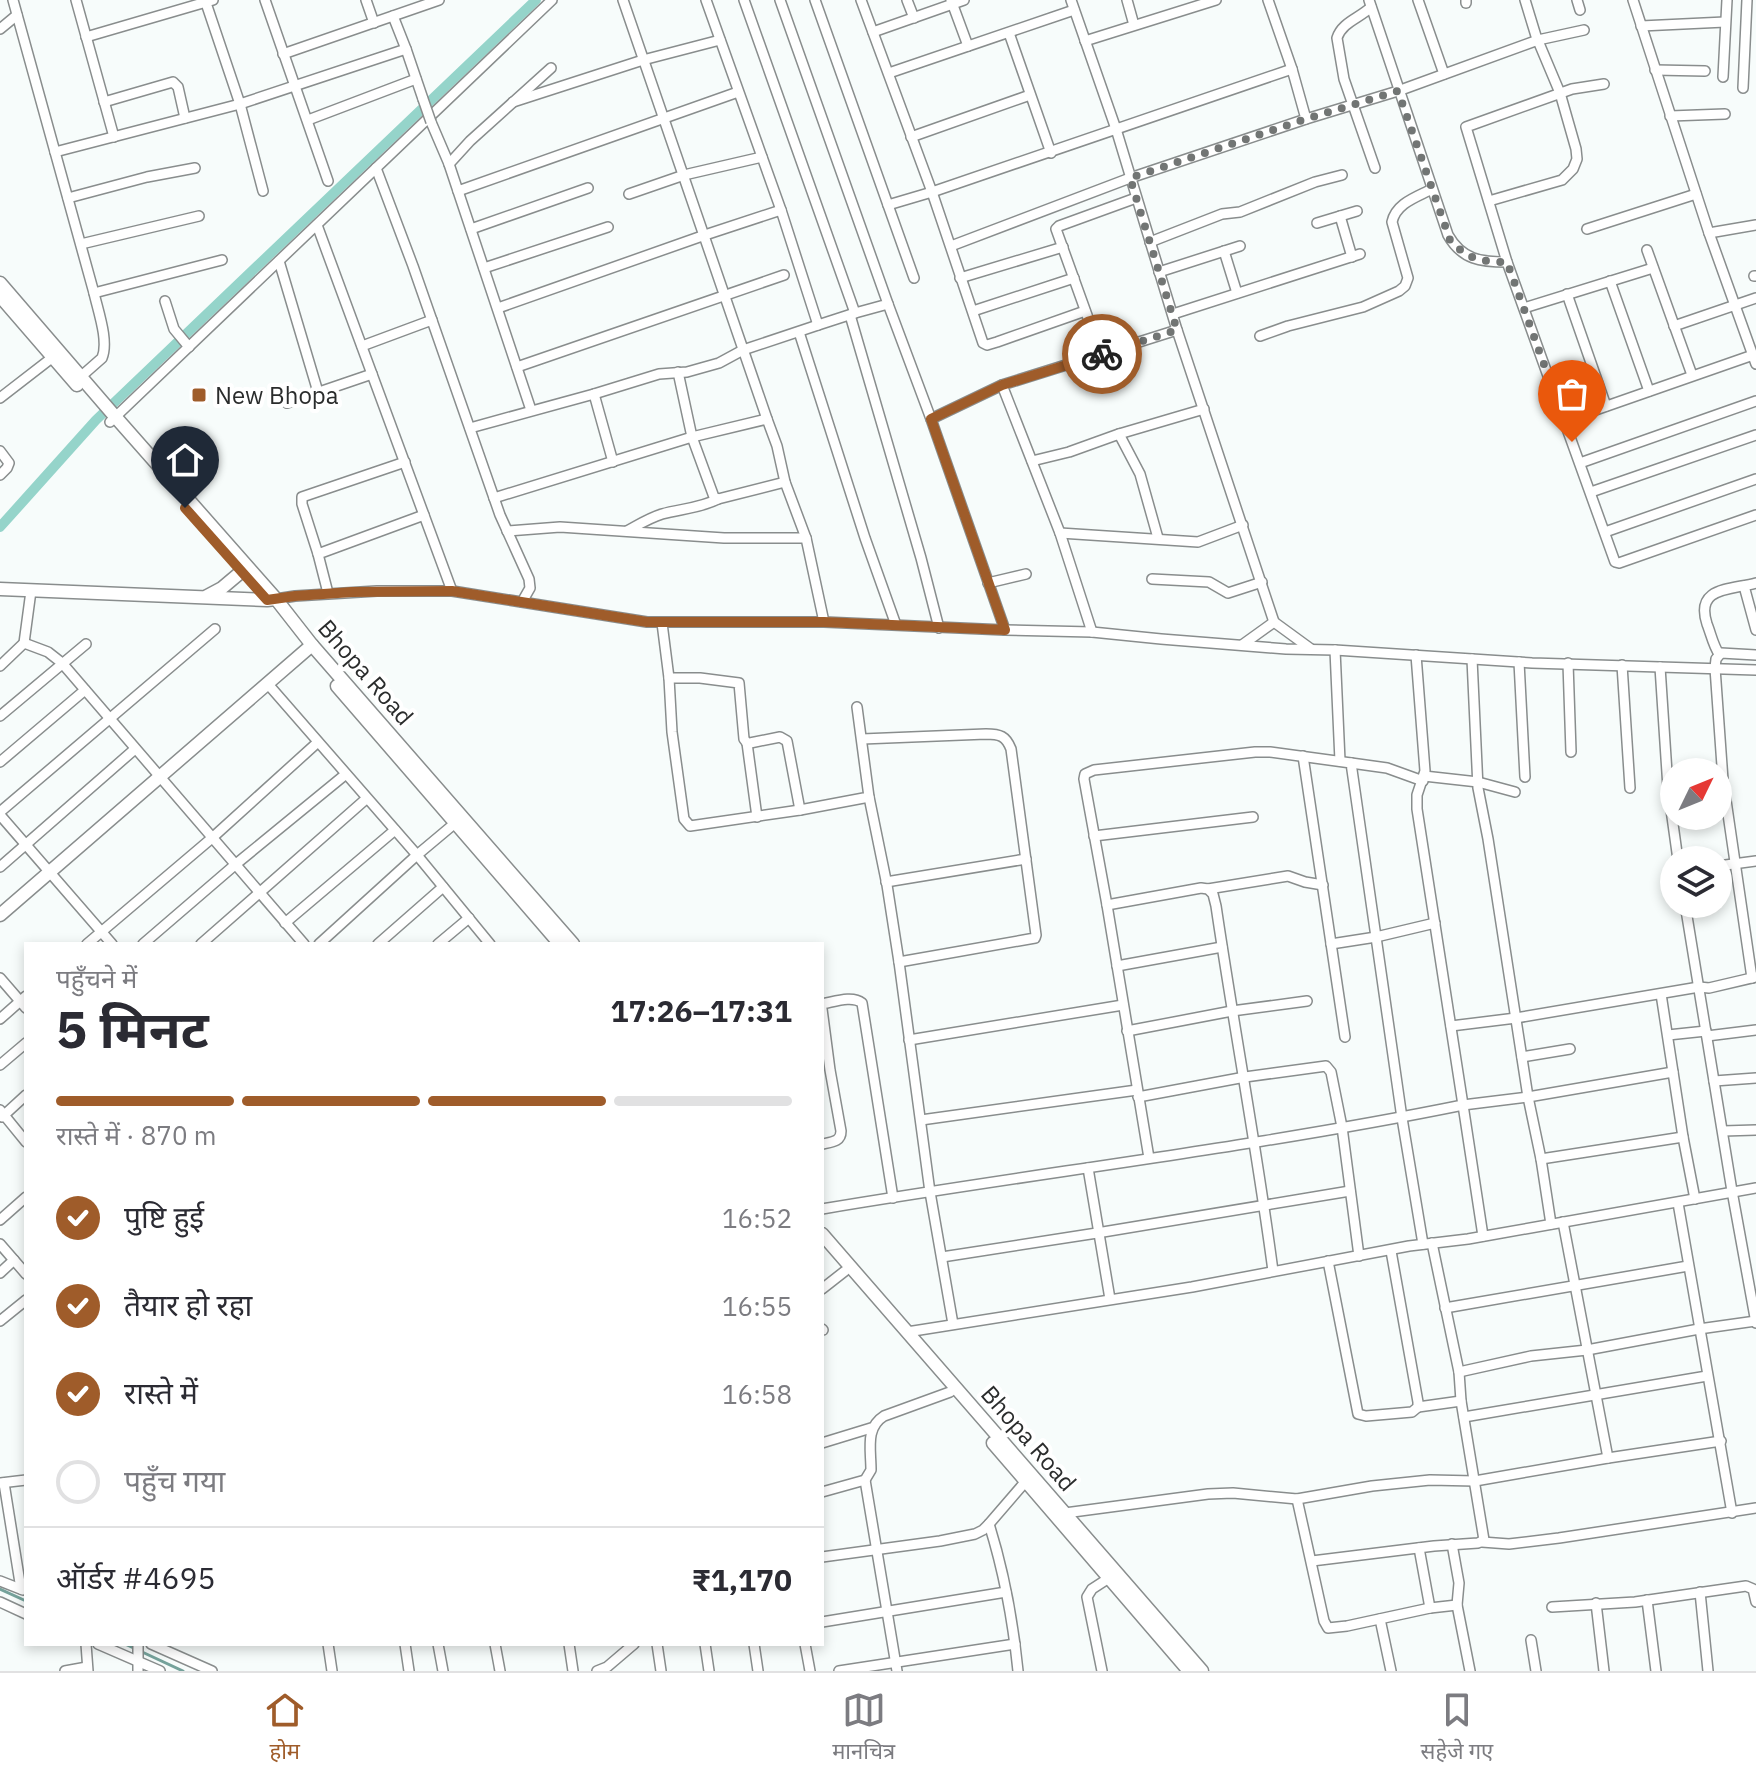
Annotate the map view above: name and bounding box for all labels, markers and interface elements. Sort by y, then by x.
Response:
courier [1062,314,1142,394]
icon: bike [1080,332,1124,376]
pin [1538,360,1606,442]
icon: bag [1550,372,1594,416]
place label: New Bhopa [215,379,339,411]
marker: New Bhopa [190,386,208,404]
pin [151,426,219,508]
icon: home [163,438,207,482]
street label: Bhopa Road [311,612,421,732]
north arrow [1660,758,1732,830]
map controls [1660,758,1732,918]
button: layers [1660,846,1732,918]
text: पहुँचने में [56,961,137,995]
text: 17:26–17:31 [611,991,792,1030]
text: 5 मिनट [56,995,209,1062]
text: रास्ते में · 870 m [56,1118,216,1152]
icon: check [56,1196,100,1240]
text: पुष्टि हुई [124,1197,204,1236]
text: 16:52 [722,1201,792,1235]
icon: check [56,1284,100,1328]
text: तैयार हो रहा [124,1285,252,1324]
text: 16:55 [722,1289,792,1323]
icon: check [56,1372,100,1416]
text: रास्ते में [124,1373,198,1412]
text: 16:58 [722,1377,792,1411]
street label: Bhopa Road [974,1378,1084,1498]
text: पहुँच गया [124,1461,225,1500]
text: ऑर्डर #4695 [56,1558,215,1597]
text: ₹1,170 [692,1560,792,1599]
tab: होम [263,1688,307,1768]
tab: मानचित्र [832,1688,895,1768]
tab: सहेजे गए [1421,1688,1493,1768]

